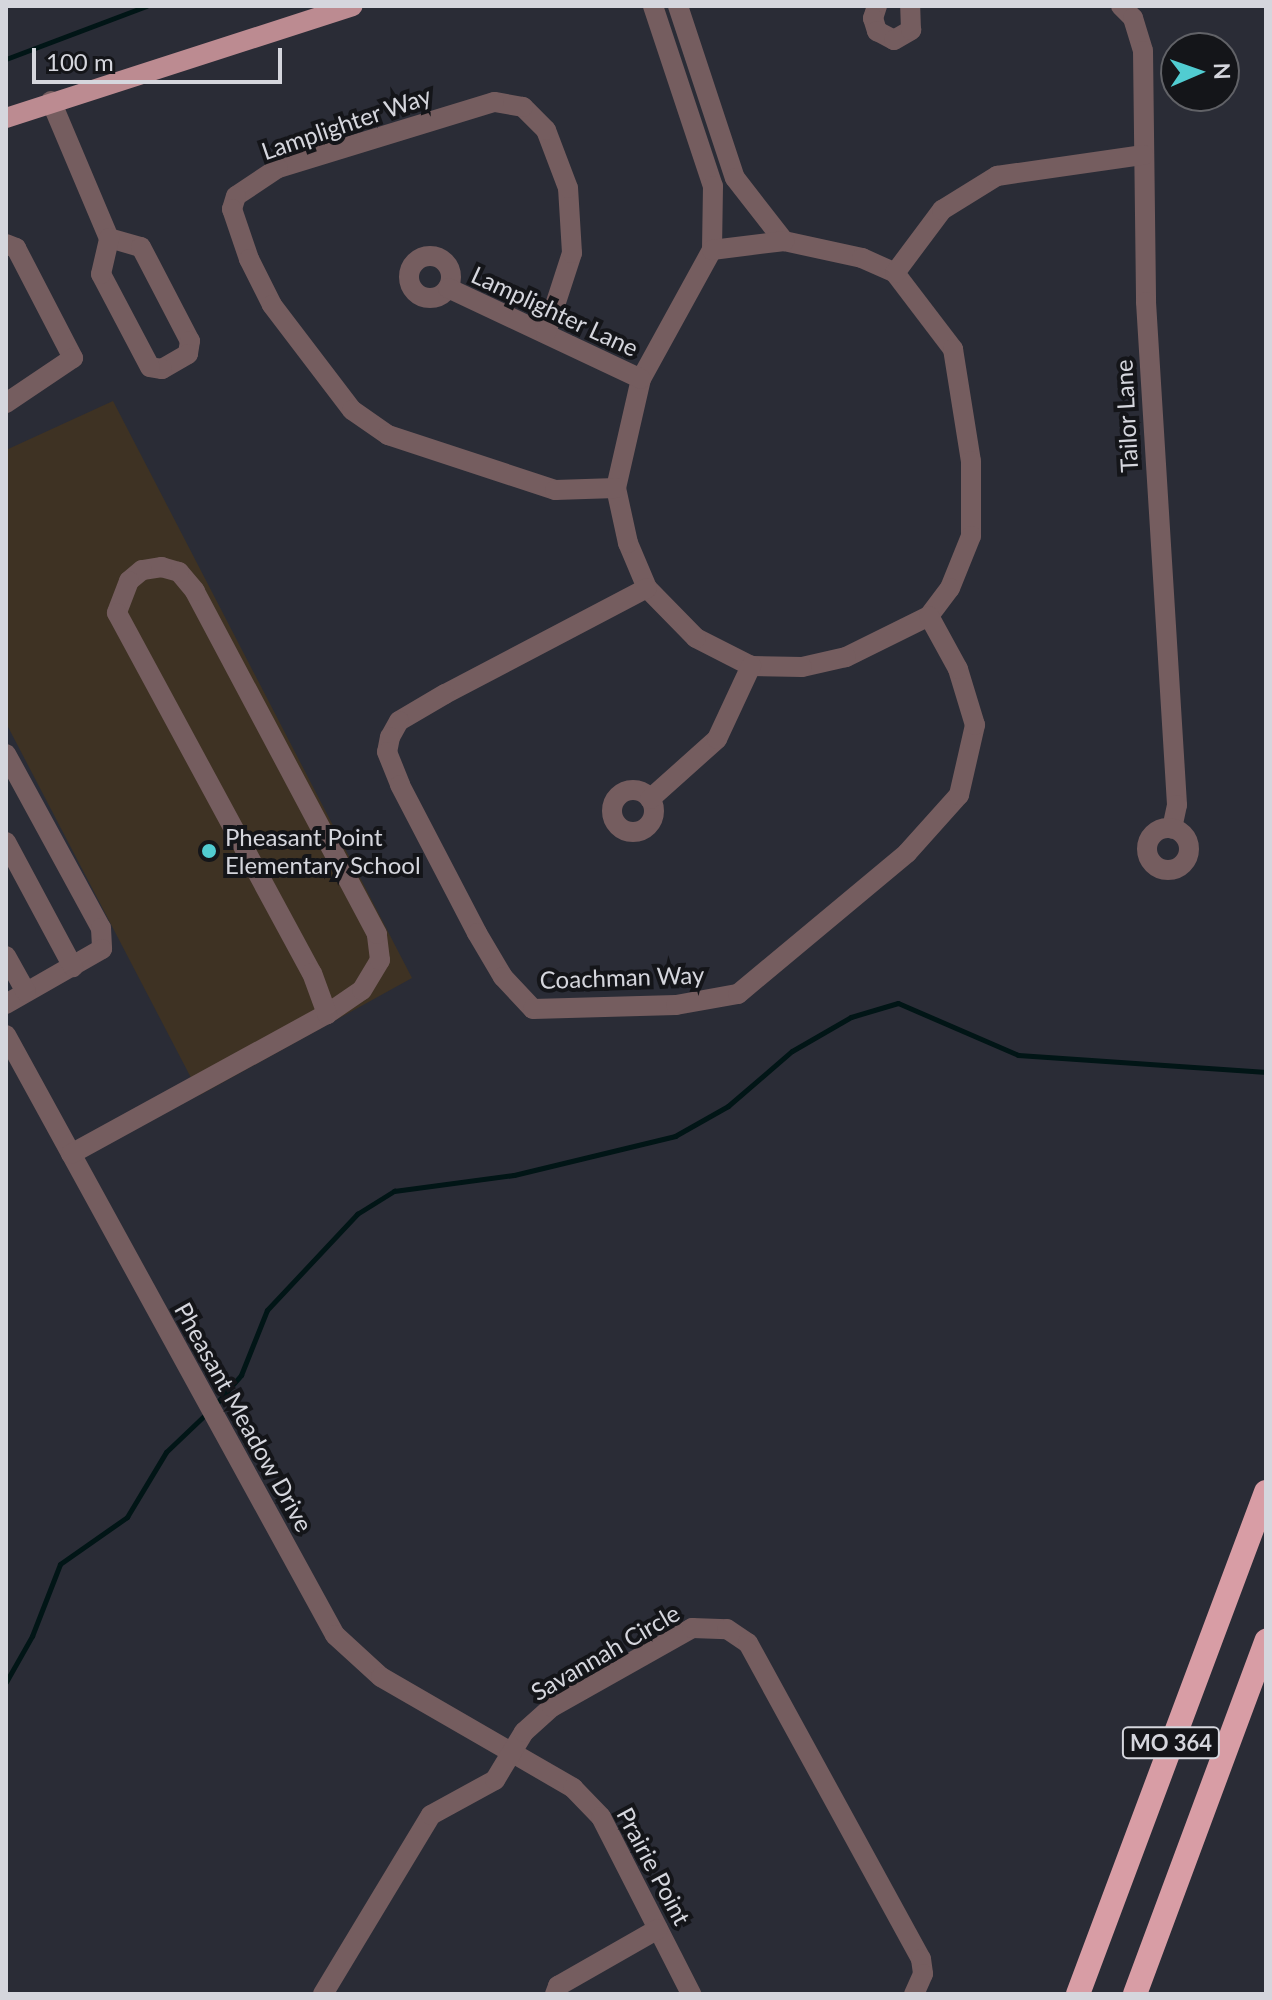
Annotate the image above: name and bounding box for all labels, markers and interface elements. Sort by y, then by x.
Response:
scale bar [36,32,286,82]
north arrow [1160,32,1240,112]
text: 100 m [46,47,114,76]
text: N [1209,62,1236,80]
street label: Lamplighter Way [257,80,435,166]
street label: Lamplighter Lane [467,260,643,362]
street label: Tailor Lane [1109,359,1143,473]
place label: Pheasant Point Elementary School [225,823,421,879]
marker: Pheasant Point Elementary School [200,842,218,860]
street label: Coachman Way [539,960,705,994]
street label: Pheasant Meadow Drive [169,1297,319,1537]
street label: Savannah Circle [526,1598,684,1706]
road number: MO 364 [1121,1725,1221,1761]
street label: Prairie Point [611,1802,697,1930]

